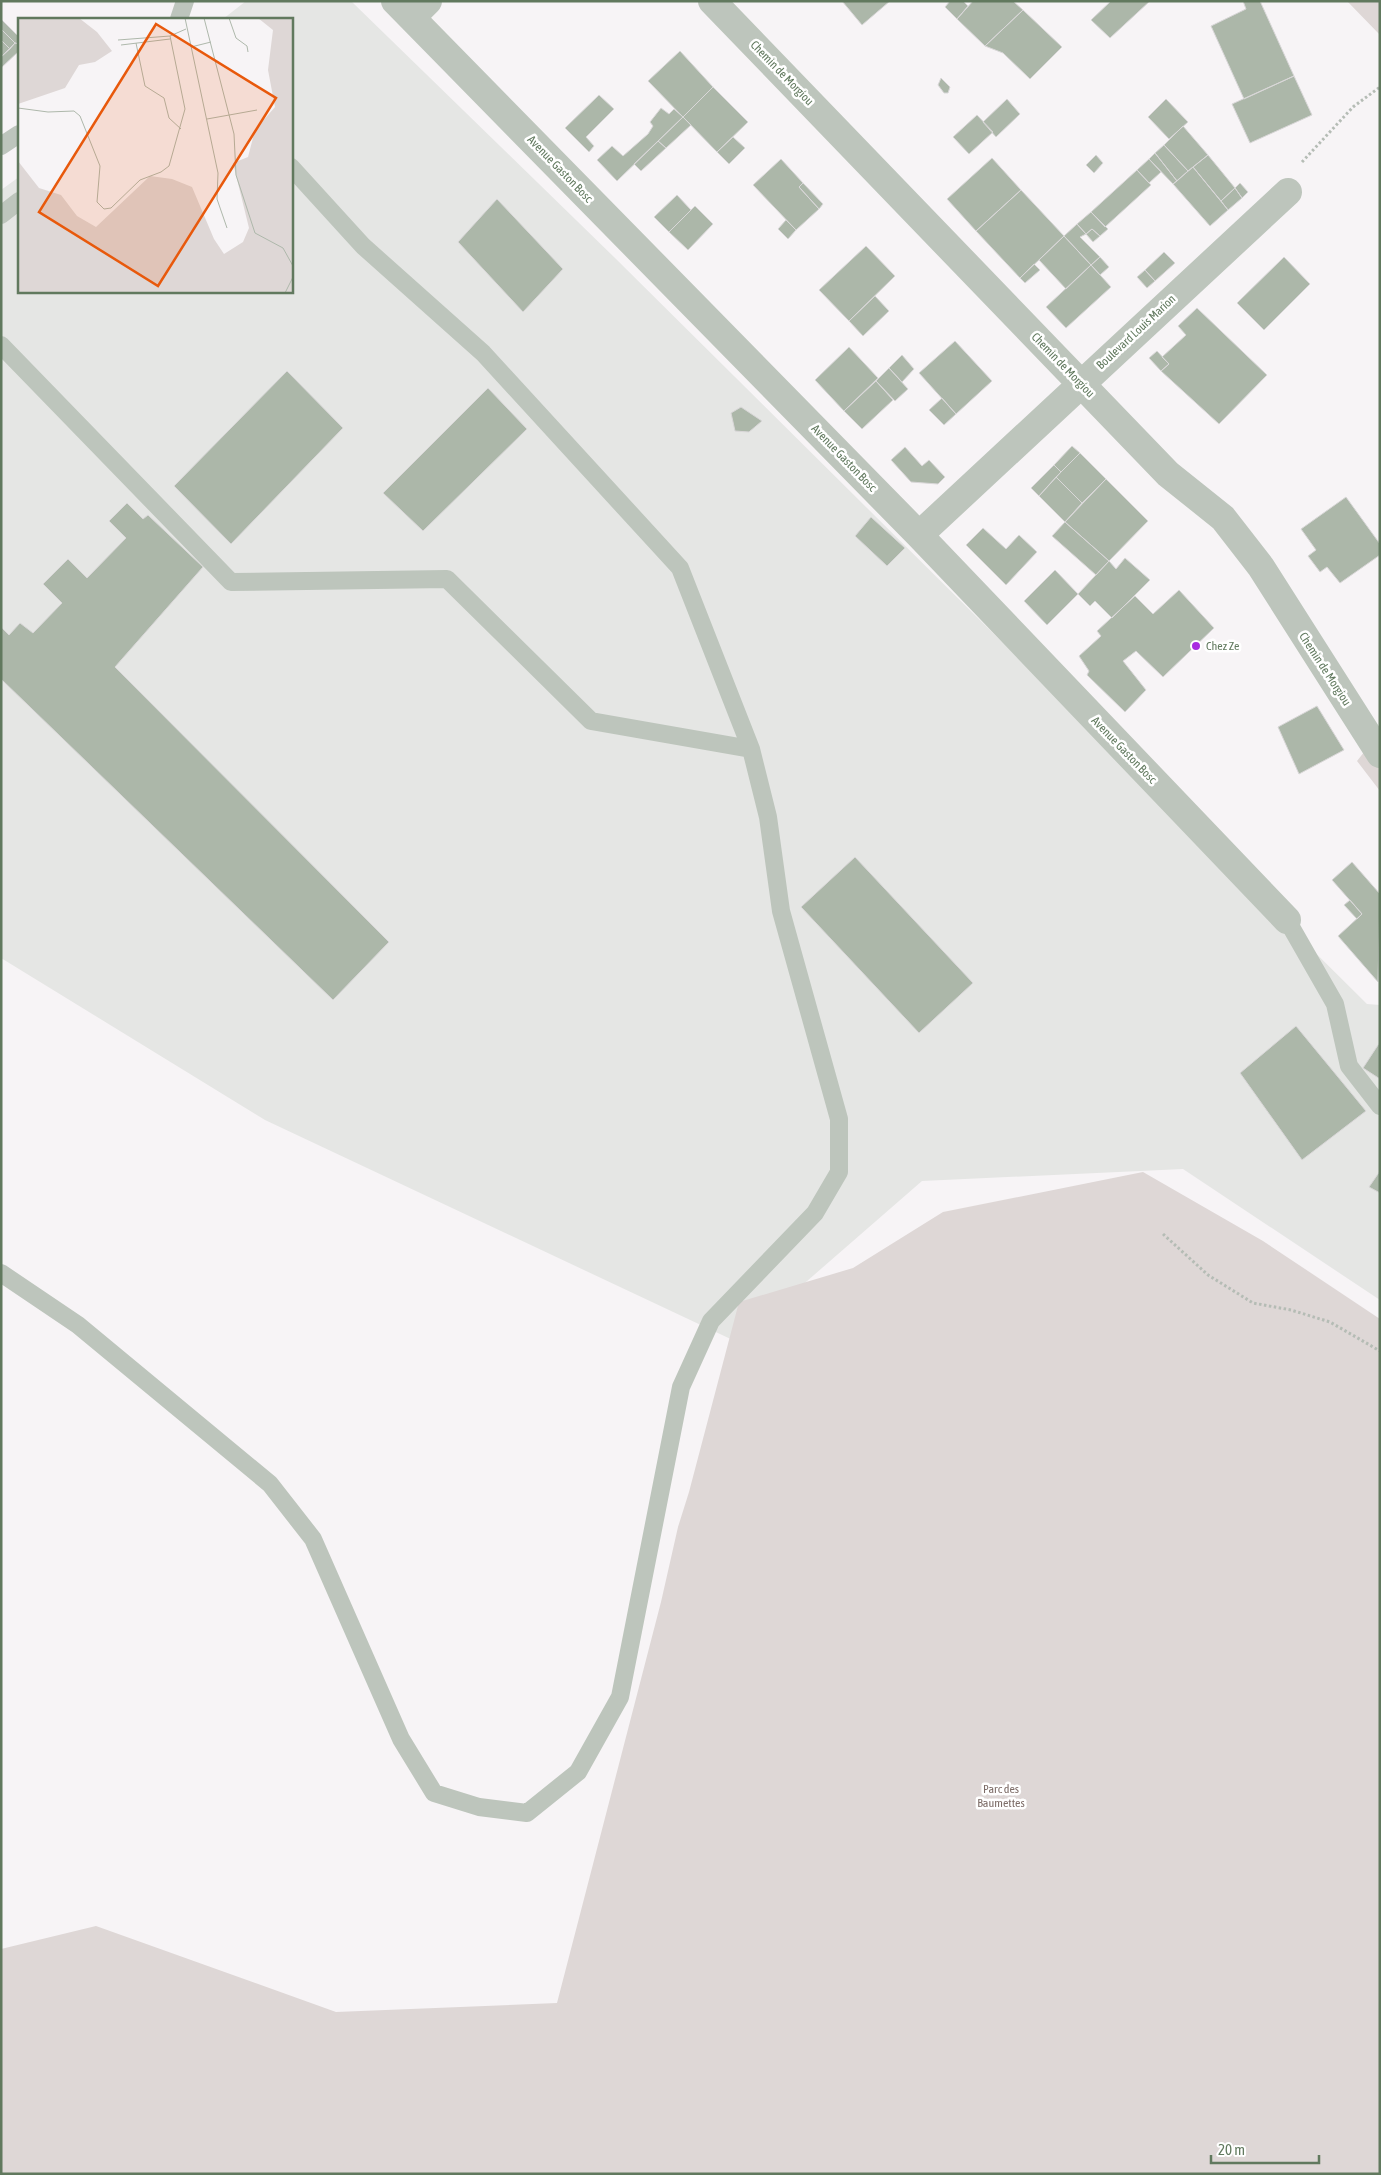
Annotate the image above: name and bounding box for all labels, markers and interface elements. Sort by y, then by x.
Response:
inset map [18,18,292,292]
street label: Chemin de Morgiou [748,38,817,108]
street label: Avenue Gaston Bosc [525,133,596,206]
street label: Boulevard Louis Marion [1094,292,1178,372]
street label: Chemin de Morgiou [1029,330,1098,400]
street label: Avenue Gaston Bosc [809,422,880,495]
street label: Chemin de Morgiou [1296,630,1354,708]
place label: Chez Ze [1206,639,1239,653]
marker: Chez Ze [1190,640,1202,652]
street label: Avenue Gaston Bosc [1089,714,1160,787]
park label: Parc des Baumettes [977,1782,1025,1810]
scale bar [1211,2132,1318,2164]
text: 20 m [1218,2141,1245,2158]

